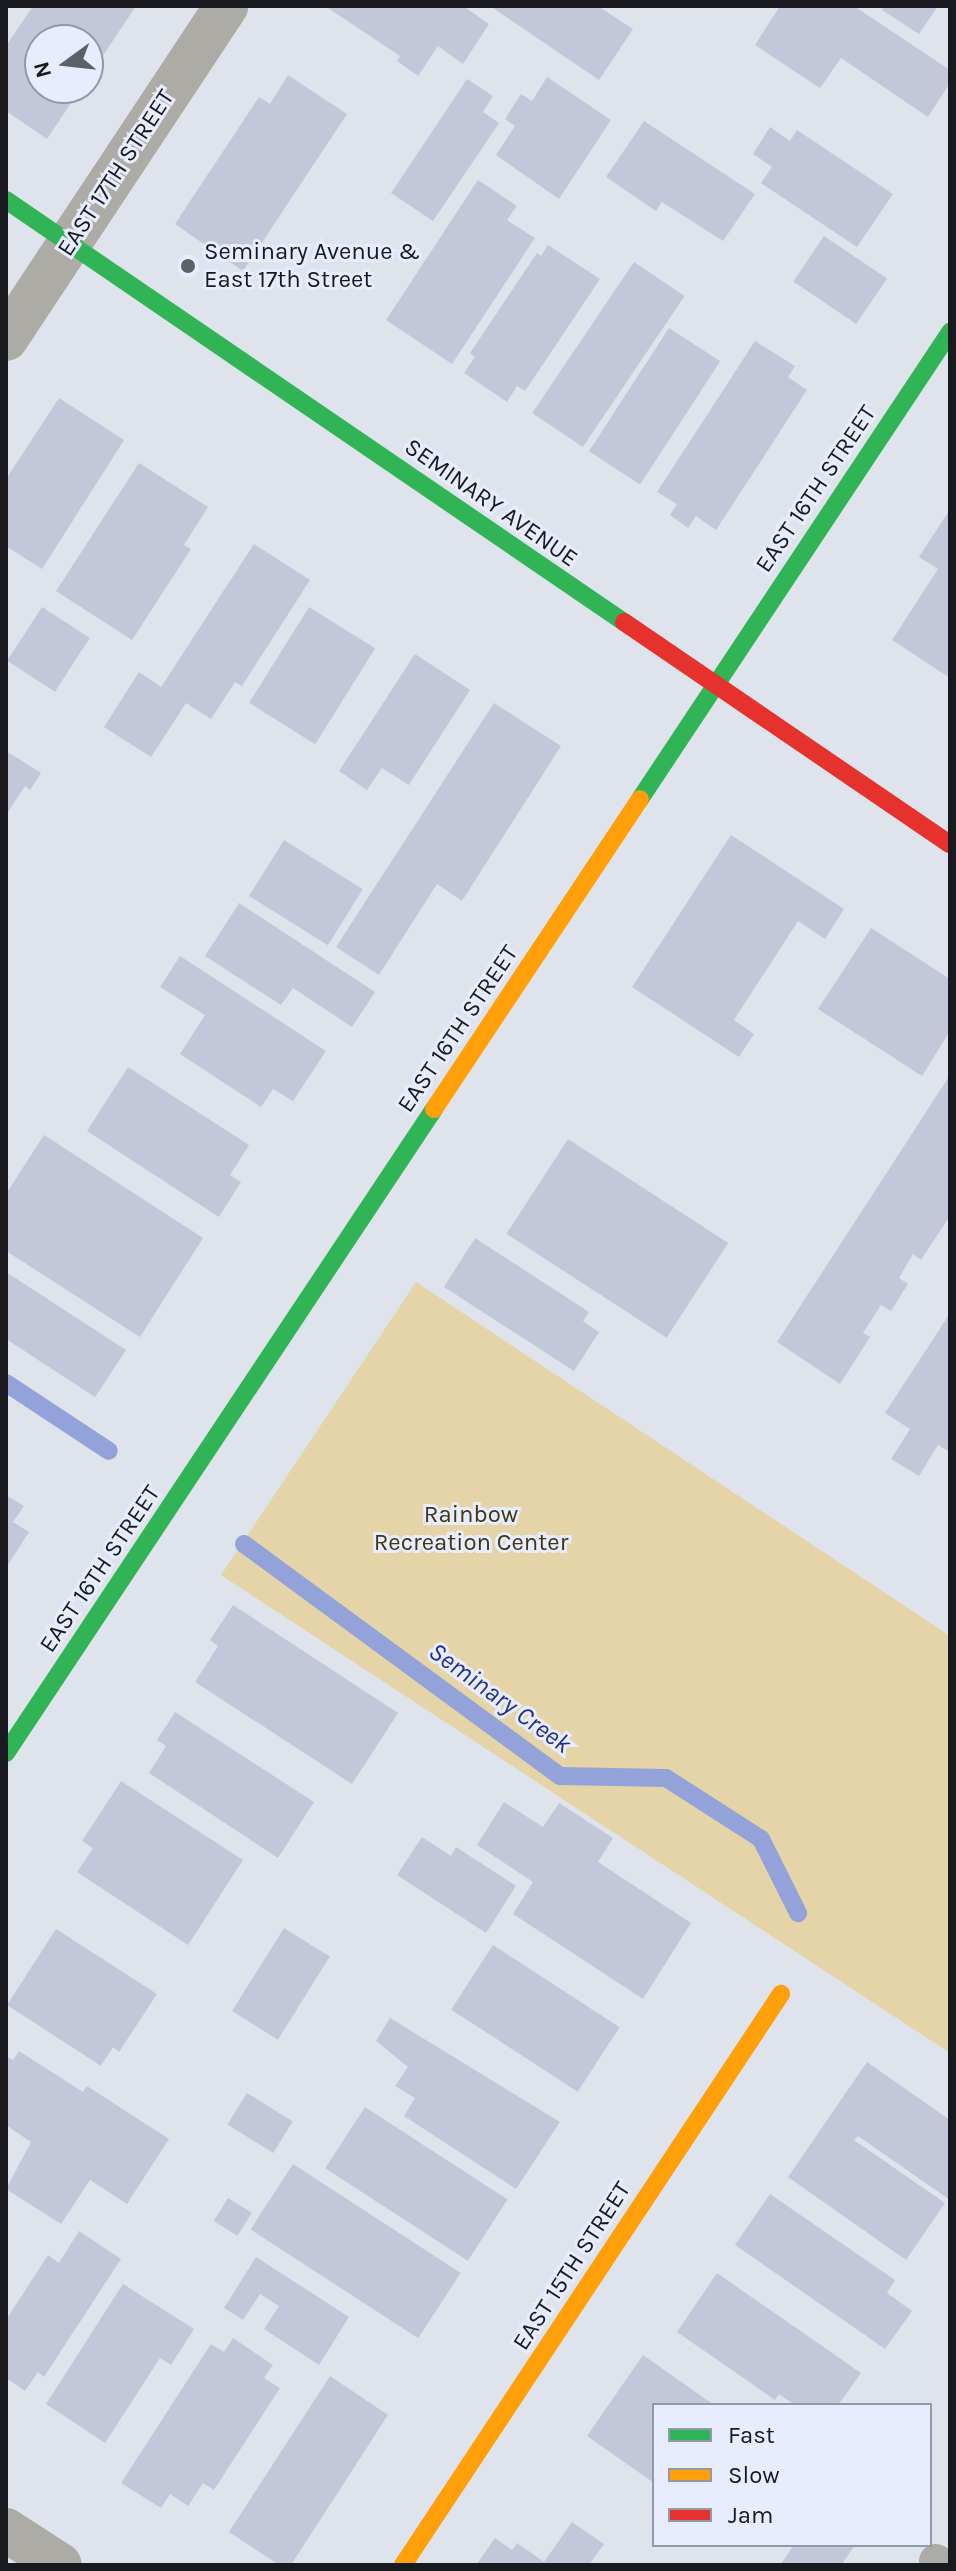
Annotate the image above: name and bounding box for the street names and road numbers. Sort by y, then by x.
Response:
street label: EAST 17TH STREET [51,84,181,262]
street label: EAST 16TH STREET [750,400,882,578]
street label: SEMINARY AVENUE [399,433,583,573]
street label: EAST 16TH STREET [392,940,524,1118]
street label: EAST 16TH STREET [34,1480,166,1658]
street label: EAST 15TH STREET [507,2176,637,2356]

